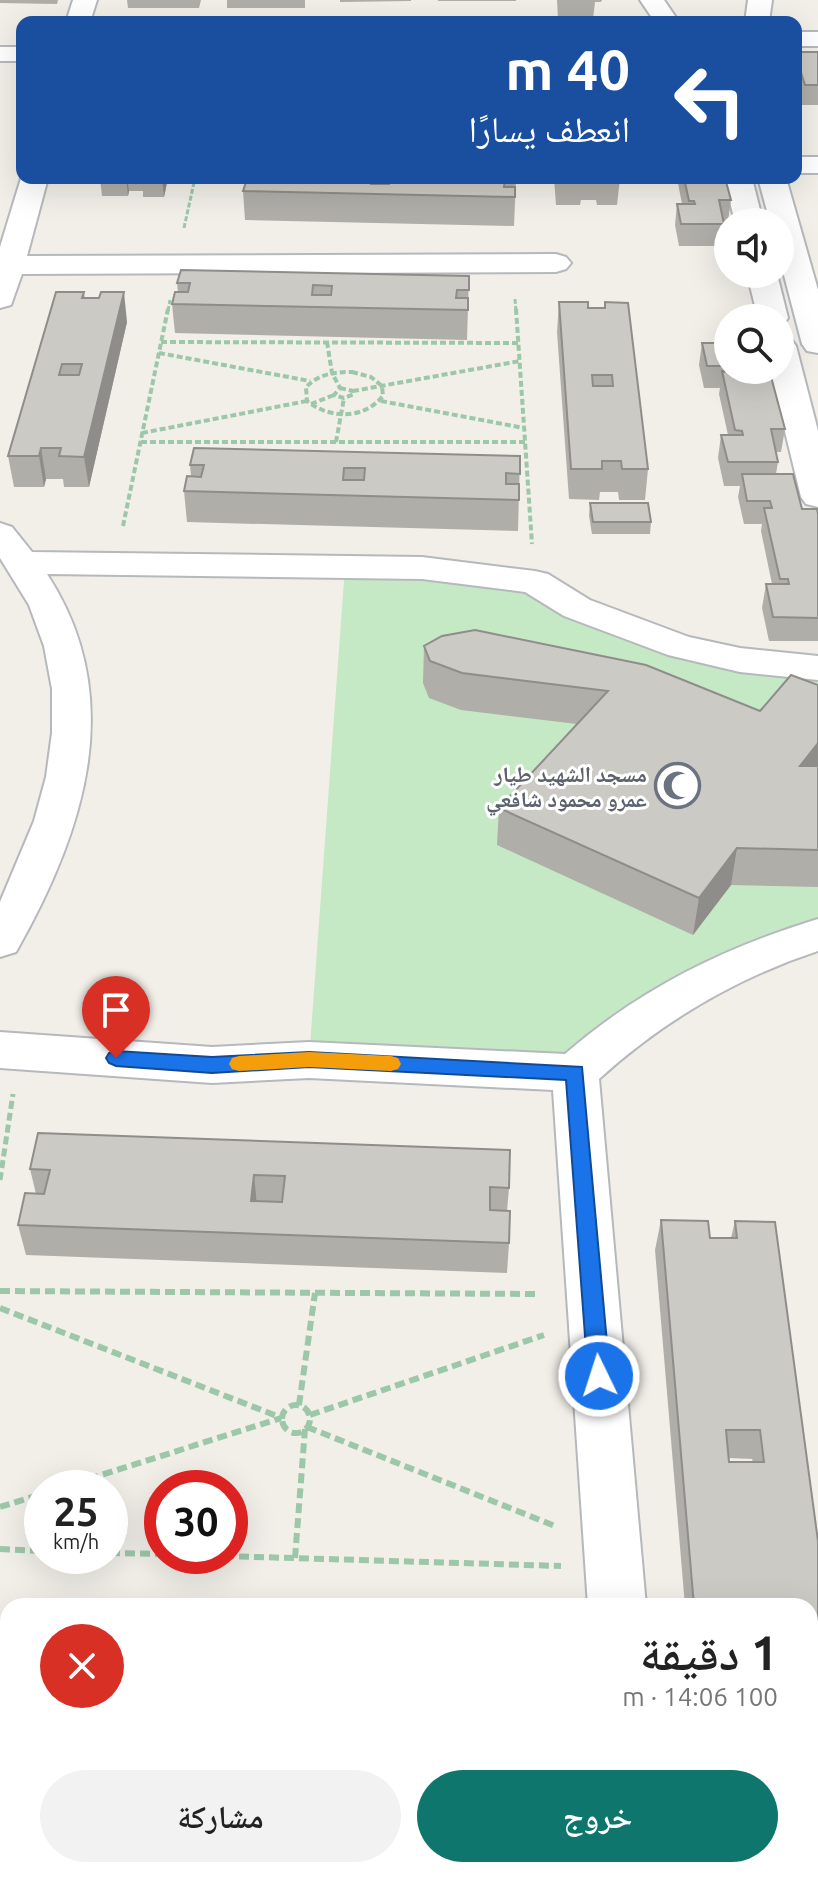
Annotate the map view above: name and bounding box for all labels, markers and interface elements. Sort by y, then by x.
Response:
text: 40 m [505,38,630,101]
icon: left [658,48,762,152]
text: انعطف يسارًا [469,108,630,149]
map controls [714,208,794,384]
button: sound [714,208,794,288]
button: search [714,304,794,384]
place label: مسجد الشهيد طيار عمرو محمود شافعي [486,761,647,816]
mosque icon: مسجد الشهيد طيار عمرو محمود شافعي [654,762,702,810]
pin [82,976,150,1058]
icon: arrive [94,988,138,1032]
position arrow [557,1334,641,1418]
speed limit sign: 30 [144,1470,248,1574]
text: 25 [53,1489,99,1534]
text: km/h [53,1530,99,1553]
button: close [40,1624,124,1708]
text: 1 دقيقة [640,1625,778,1679]
text: 100 m · 14:06 [622,1682,778,1711]
button: مشاركة [40,1770,401,1862]
button: خروج [417,1770,778,1862]

